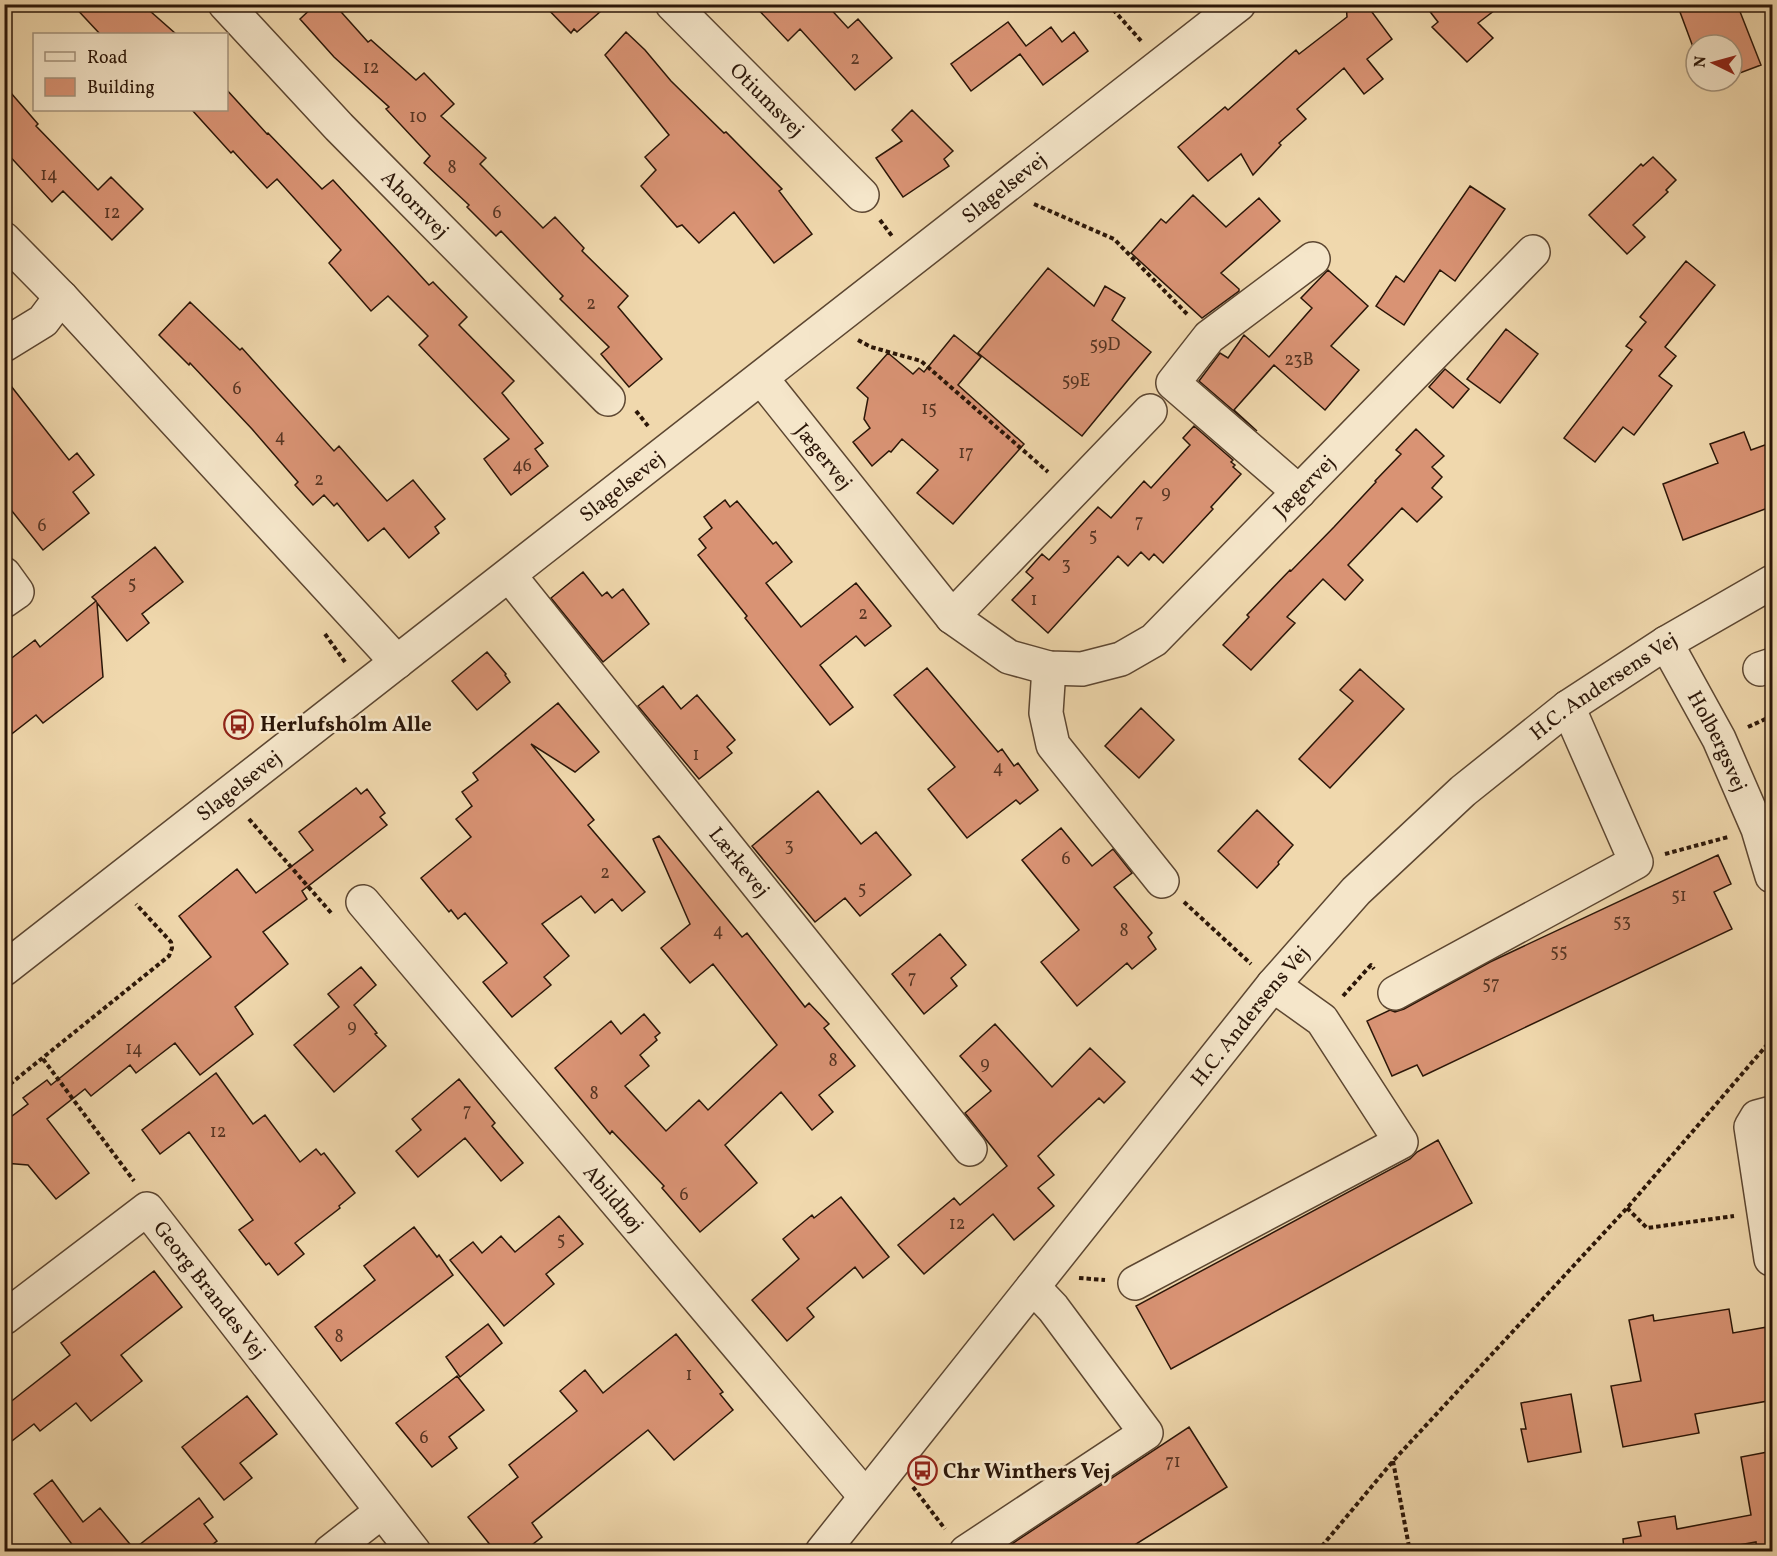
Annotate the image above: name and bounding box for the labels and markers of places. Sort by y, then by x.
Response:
bus stop icon: Herlufsholm Alle [223,708,255,740]
place label: Herlufsholm Alle [260,711,432,740]
bus stop icon: Chr Winthers Vej [906,1455,938,1487]
place label: Chr Winthers Vej [943,1458,1110,1487]

